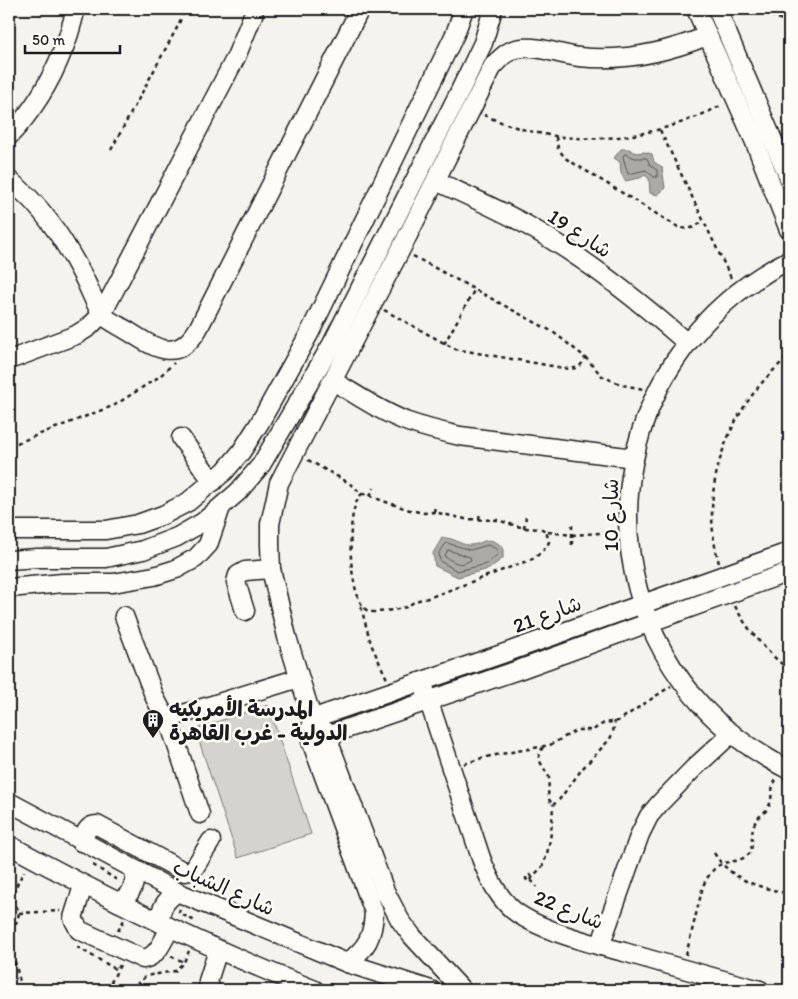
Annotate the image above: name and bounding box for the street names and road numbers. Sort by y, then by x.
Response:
street label: شارع 19 [542,203,617,265]
street label: شارع 10 [598,479,626,551]
street label: شارع 21 [509,590,586,641]
street label: شارع الشباب [168,853,279,923]
street label: شارع 22 [530,884,607,937]

